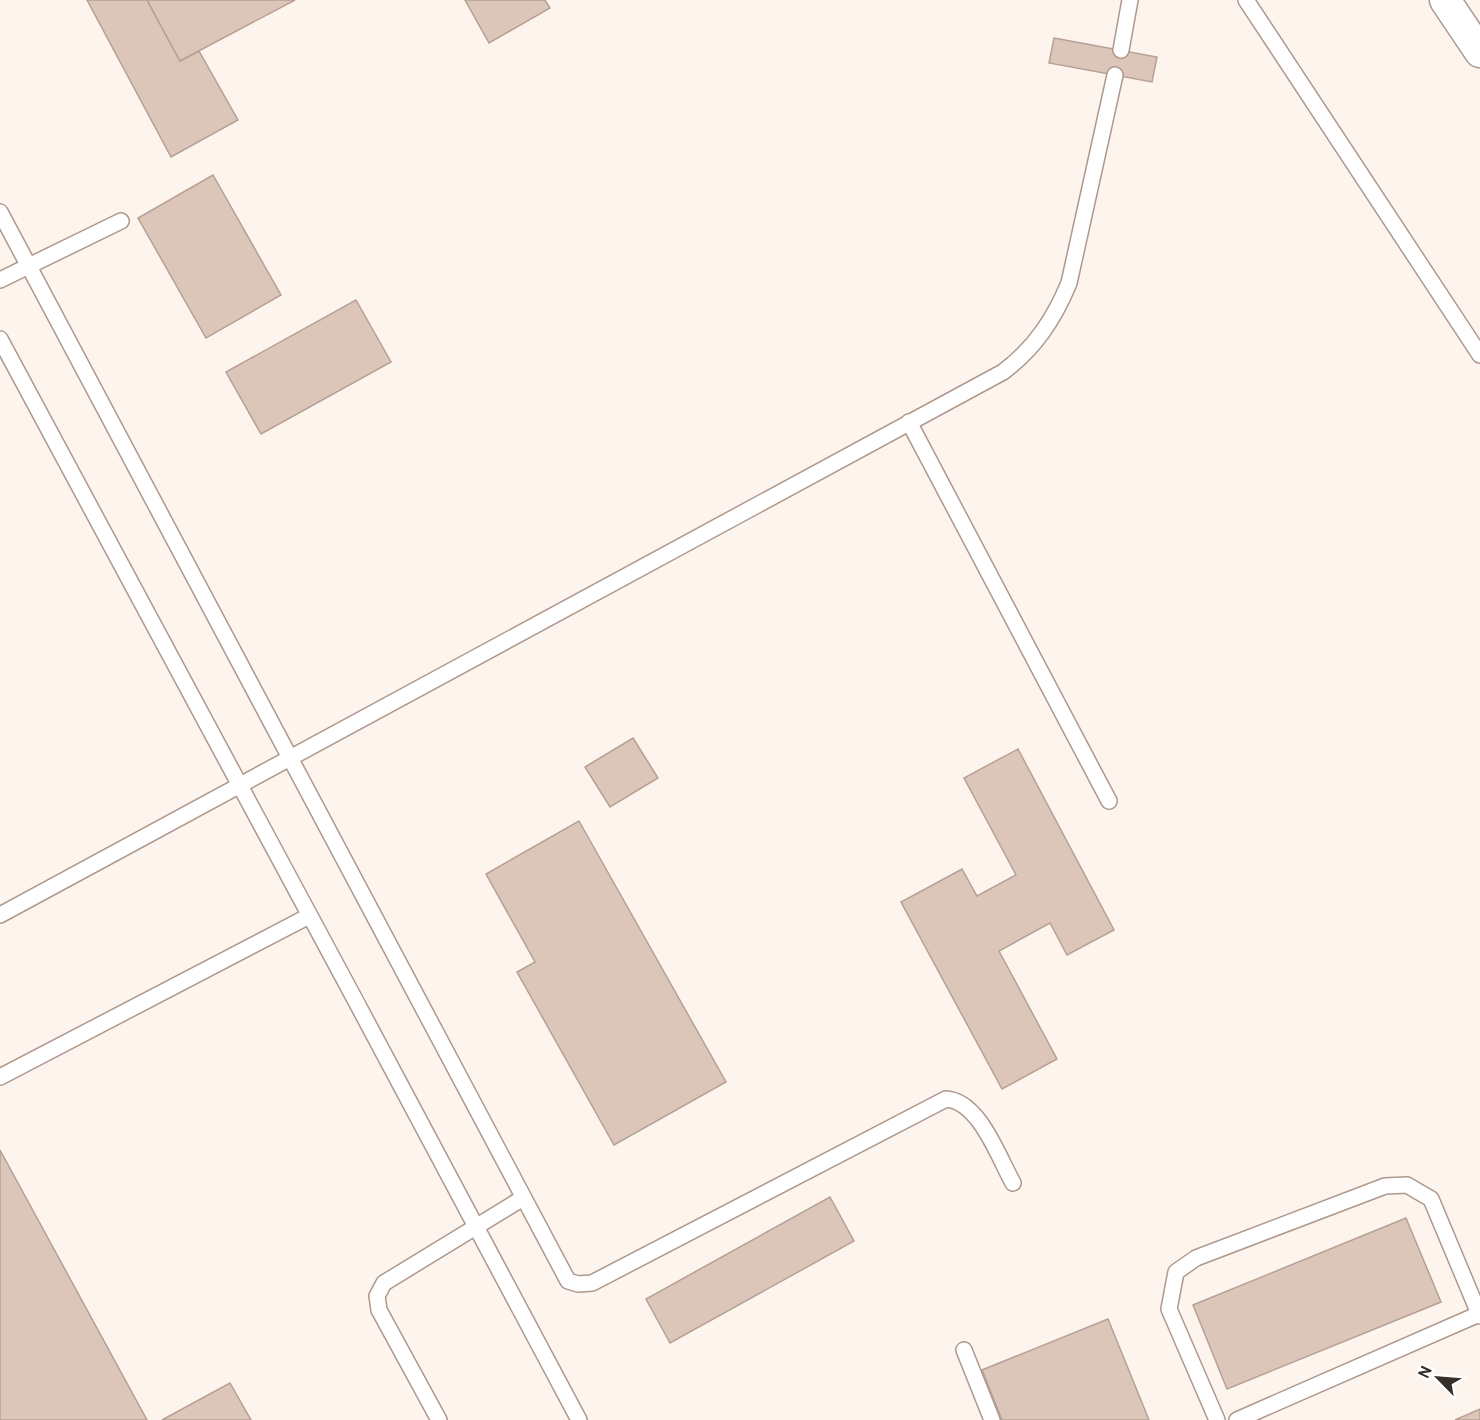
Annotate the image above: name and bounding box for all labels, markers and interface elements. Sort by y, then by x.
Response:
north arrow [1408,1348,1468,1408]
text: N [1415,1363,1438,1382]

